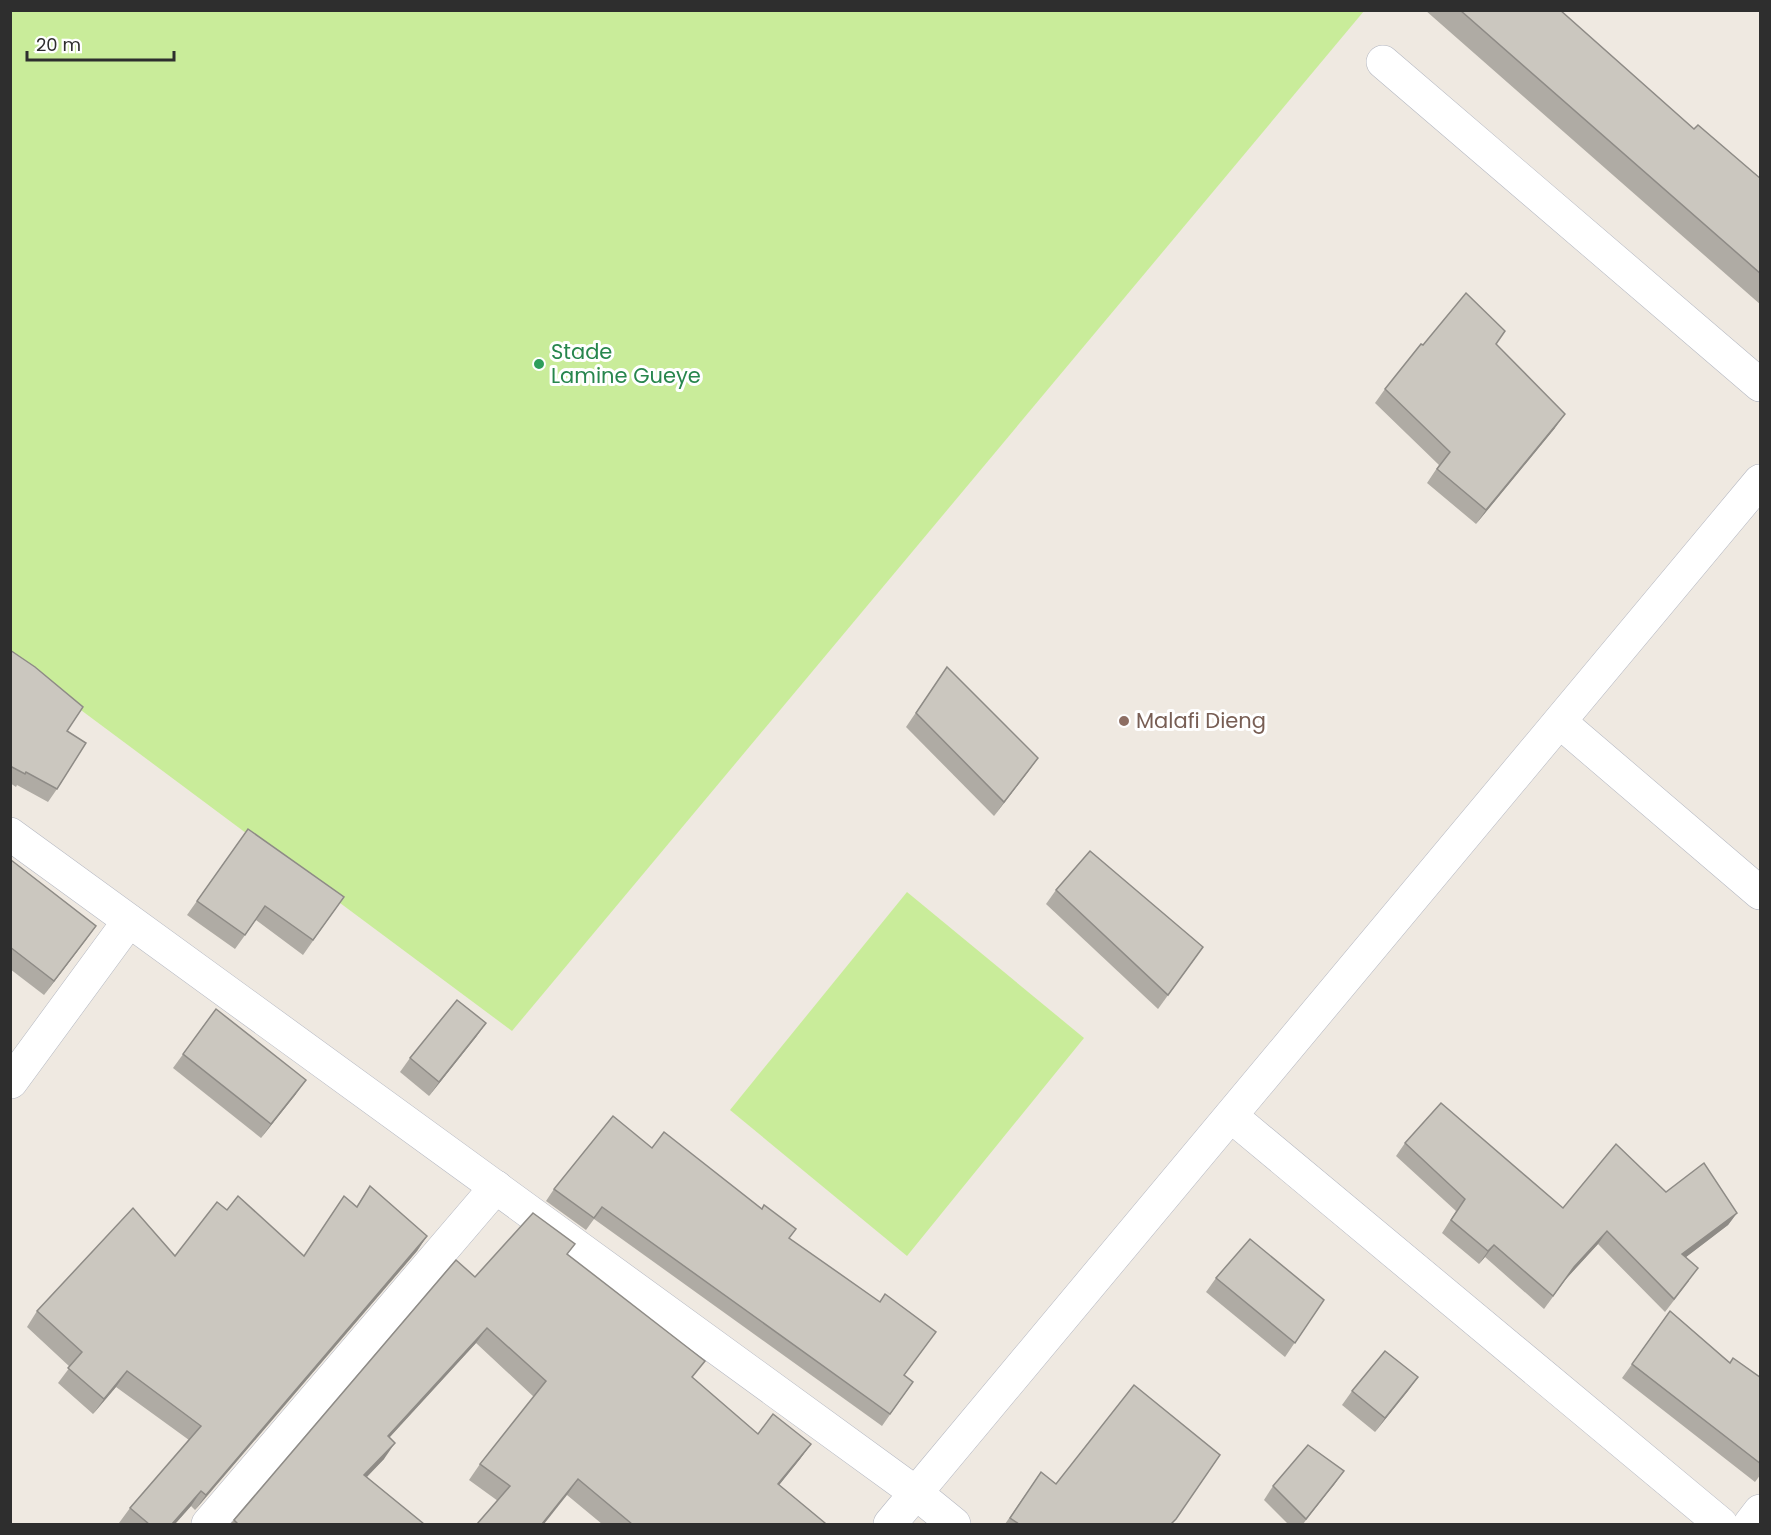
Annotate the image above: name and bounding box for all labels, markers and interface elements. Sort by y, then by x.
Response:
scale bar [27,24,174,62]
text: 20 m [36,32,81,57]
place label: Stade Lamine Gueye [551,337,701,390]
marker: Stade Lamine Gueye [532,357,546,371]
place label: Malafi Dieng [1136,706,1266,735]
marker: Malafi Dieng [1117,714,1131,728]

